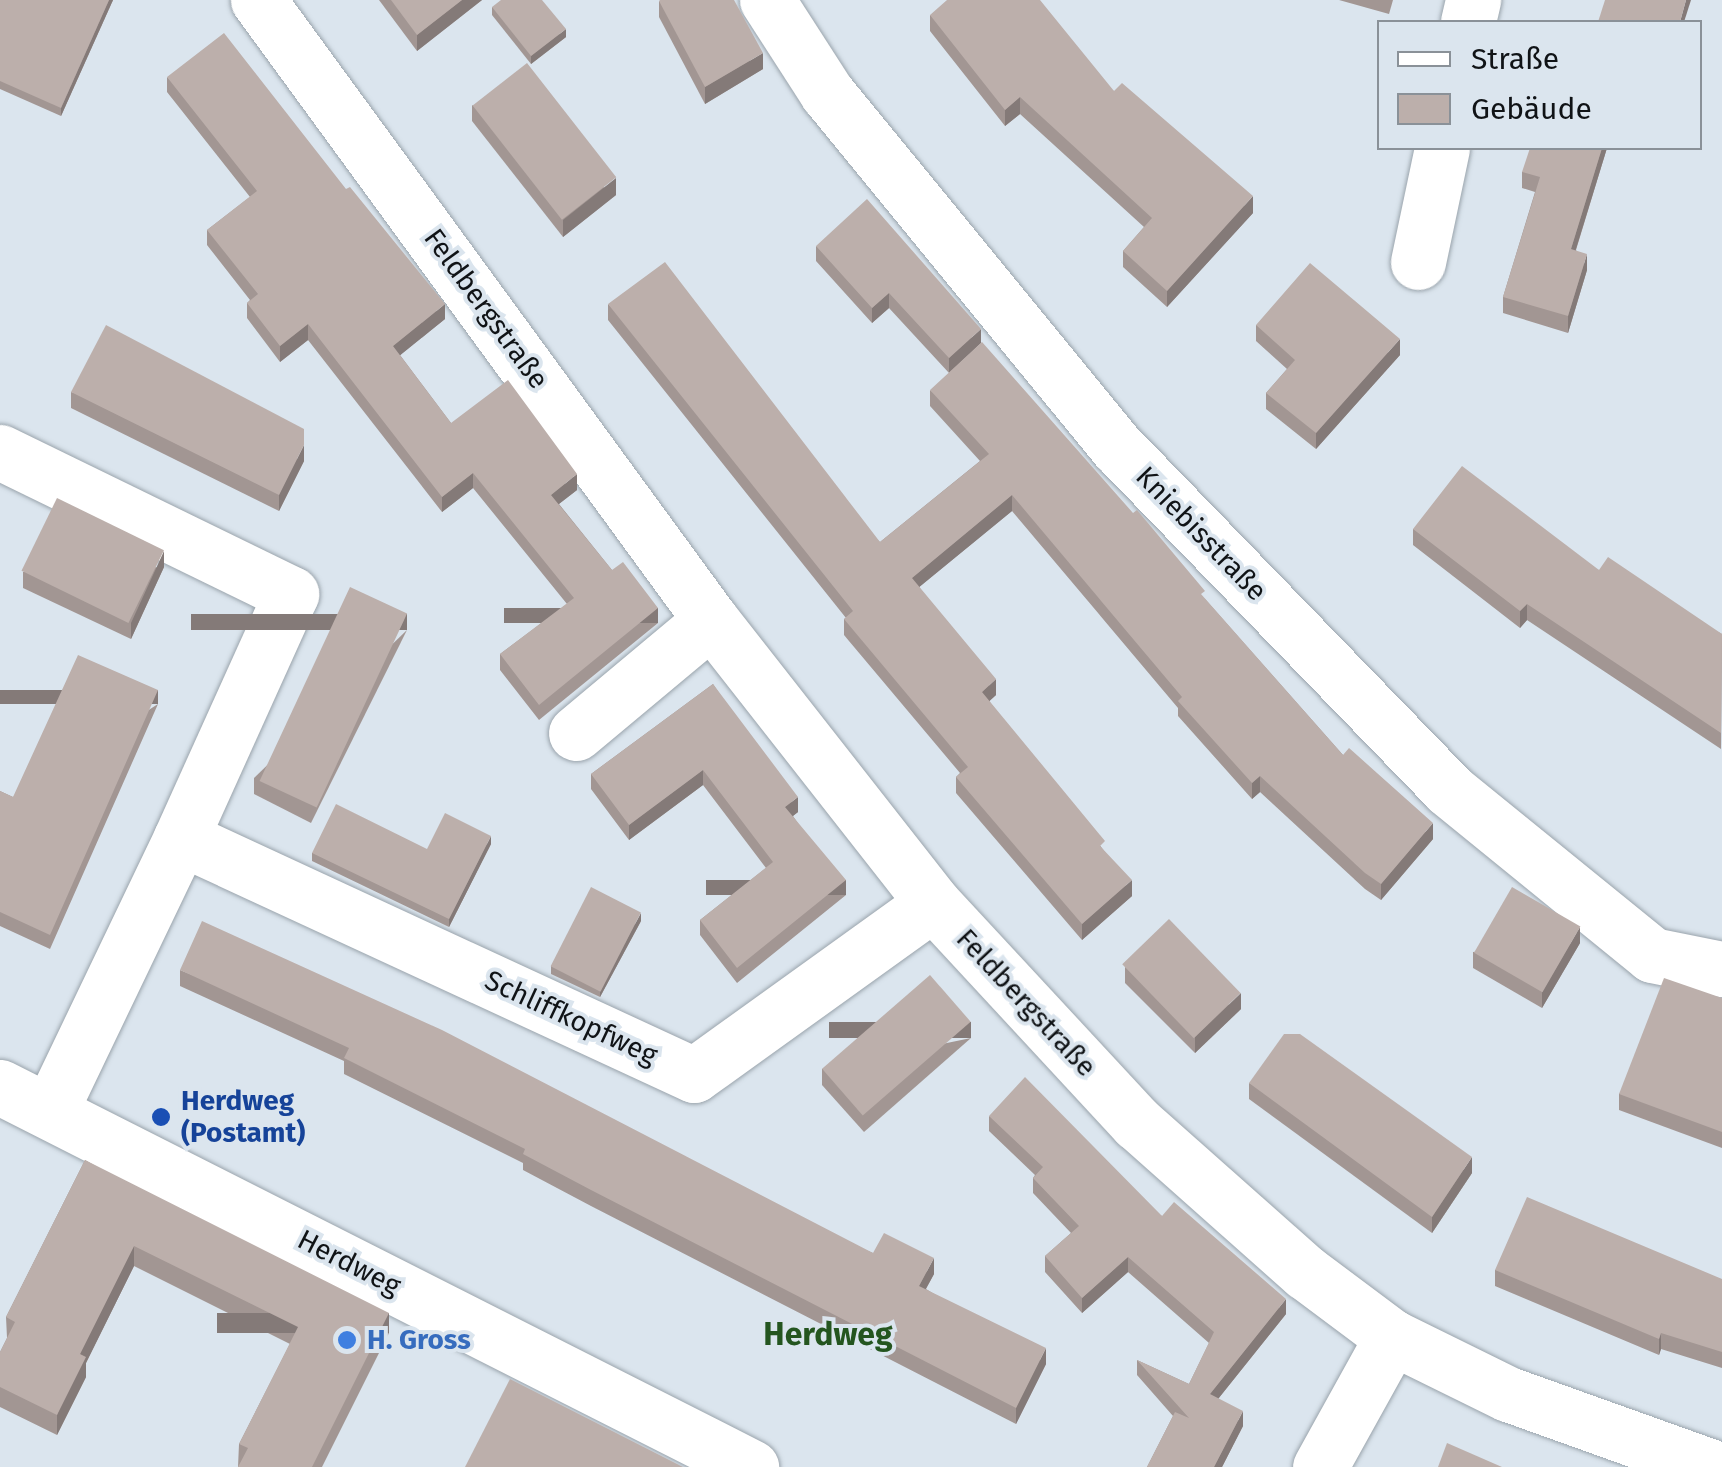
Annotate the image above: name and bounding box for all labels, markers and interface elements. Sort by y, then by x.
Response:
legend [1377,20,1702,150]
text: Straße [1471,41,1559,77]
text: Gebäude [1471,91,1592,127]
street label: Feldbergstraße [417,222,555,396]
street label: Kniebisstraße [1129,460,1273,608]
street label: Feldbergstraße [949,922,1103,1084]
street label: Schliffkopfweg [479,963,663,1073]
place label: Herdweg (Postamt) [181,1084,305,1150]
marker: Herdweg (Postamt) [150,1106,172,1128]
street label: Herdweg [292,1223,406,1303]
district label: Herdweg [763,1315,893,1353]
place label: H. Gross [367,1323,471,1357]
marker: H. Gross [336,1329,358,1351]

